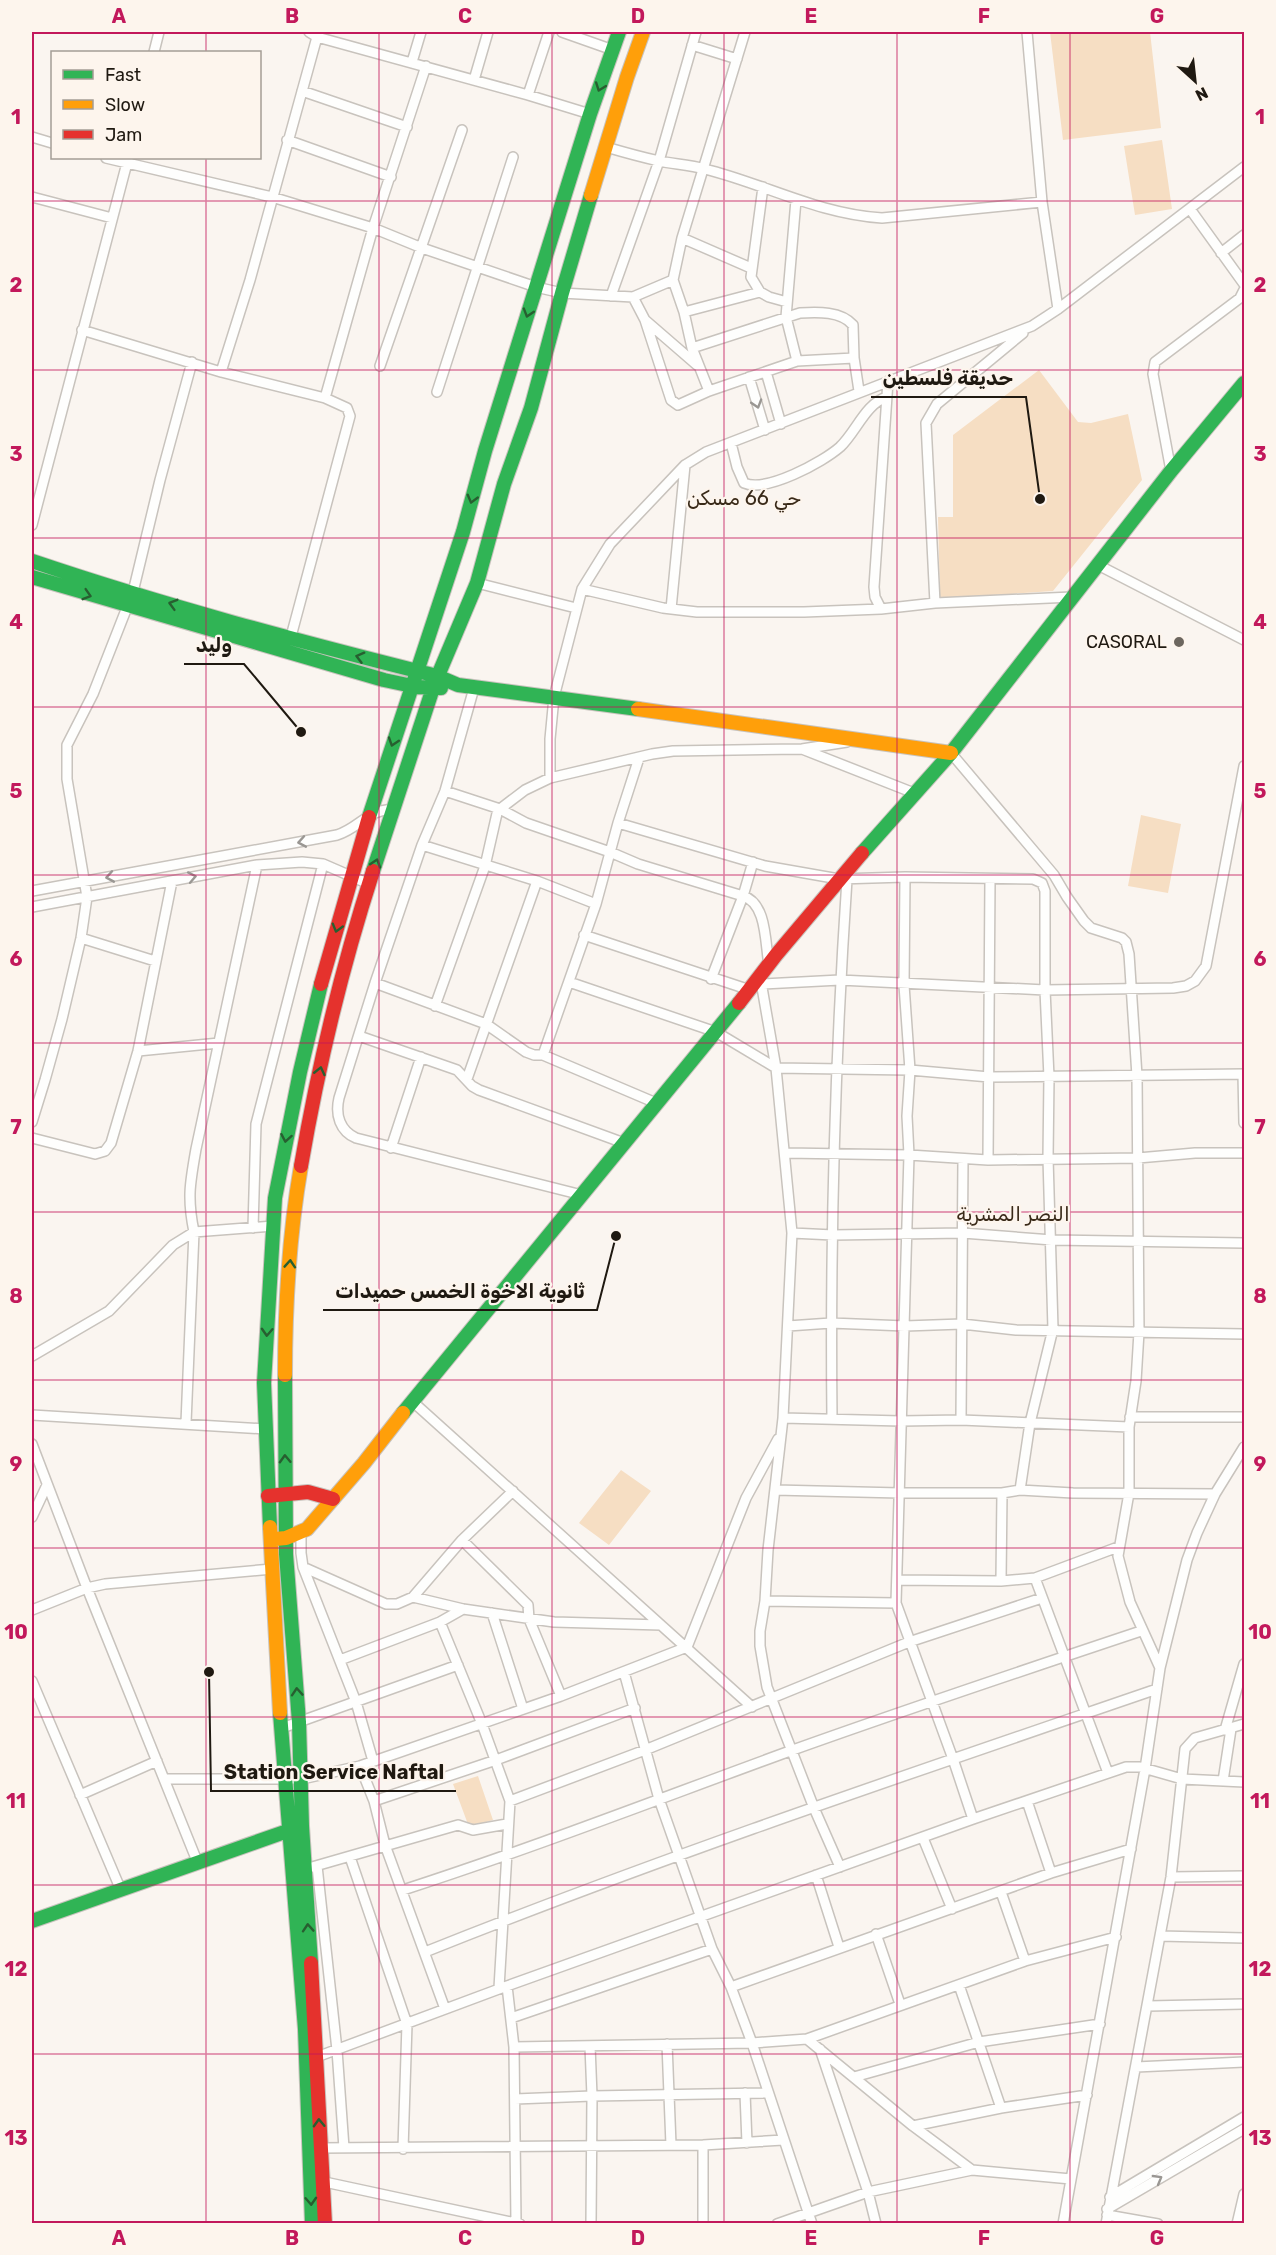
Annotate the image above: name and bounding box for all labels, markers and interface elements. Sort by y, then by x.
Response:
text: A [112,4,127,28]
text: B [285,4,299,28]
text: C [458,4,472,28]
text: D [631,4,645,28]
text: E [805,4,817,28]
text: F [978,4,990,28]
text: G [1150,4,1164,28]
legend [51,51,261,159]
north arrow [1165,51,1225,111]
text: Fast [105,64,141,86]
one-way arrow [594,81,607,92]
text: N [1192,83,1211,105]
text: Slow [105,94,145,116]
text: 1 [11,105,21,129]
text: 1 [1255,105,1265,129]
text: Jam [105,124,142,146]
text: 2 [10,273,23,297]
text: 2 [1254,273,1267,297]
one-way arrow [523,307,535,318]
callout: حديقة فلسطين [871,359,1026,397]
text: حديقة فلسطين [883,366,1013,390]
one-way arrow [750,398,762,409]
text: 3 [9,442,23,466]
text: 3 [1253,442,1267,466]
district label: حي 66 مسكن [687,486,801,513]
one-way arrow [466,494,479,504]
one-way arrow [81,588,92,600]
one-way arrow [168,599,179,611]
text: 4 [9,610,23,634]
text: 4 [1253,610,1267,634]
callout: وليد [184,626,244,664]
place label: CASORAL [1086,631,1167,653]
text: وليد [196,633,232,657]
marker: CASORAL [1172,635,1186,649]
one-way arrow [356,652,366,665]
one-way arrow [388,736,401,747]
text: 5 [10,779,23,803]
text: 5 [1254,779,1267,803]
one-way arrow [297,835,306,847]
one-way arrow [369,858,382,869]
one-way arrow [105,870,115,882]
one-way arrow [187,871,197,884]
one-way arrow [332,922,344,933]
text: 6 [9,947,23,971]
text: 6 [1253,947,1267,971]
one-way arrow [313,1067,326,1077]
text: 7 [10,1115,22,1139]
text: 7 [1254,1115,1266,1139]
one-way arrow [280,1133,293,1143]
district label: النصر المشرية [956,1202,1070,1226]
one-way arrow [283,1259,296,1268]
callout: ثانوية الاخوة الخمس حميدات [323,1272,597,1310]
text: ثانوية الاخوة الخمس حميدات [335,1279,585,1303]
text: 8 [9,1284,23,1308]
text: 8 [1253,1284,1267,1308]
one-way arrow [260,1328,273,1337]
text: 9 [10,1452,23,1476]
text: 9 [1254,1452,1267,1476]
one-way arrow [279,1454,292,1463]
text: 10 [4,1620,28,1644]
text: 10 [1248,1620,1272,1644]
one-way arrow [290,1687,303,1696]
callout: Station Service Naftal [211,1753,456,1791]
text: Station Service Naftal [224,1760,444,1784]
text: 11 [6,1789,26,1813]
text: 11 [1250,1789,1270,1813]
one-way arrow [302,1924,315,1933]
text: 12 [5,1957,27,1981]
text: 12 [1249,1957,1271,1981]
one-way arrow [313,2118,326,2127]
text: 13 [4,2126,28,2150]
text: 13 [1248,2126,1272,2150]
one-way arrow [1152,2175,1162,2187]
one-way arrow [304,2197,317,2206]
text: A [112,2226,127,2250]
text: B [285,2226,299,2250]
text: C [458,2226,472,2250]
text: D [631,2226,645,2250]
text: E [805,2226,817,2250]
text: F [978,2226,990,2250]
text: G [1150,2226,1164,2250]

